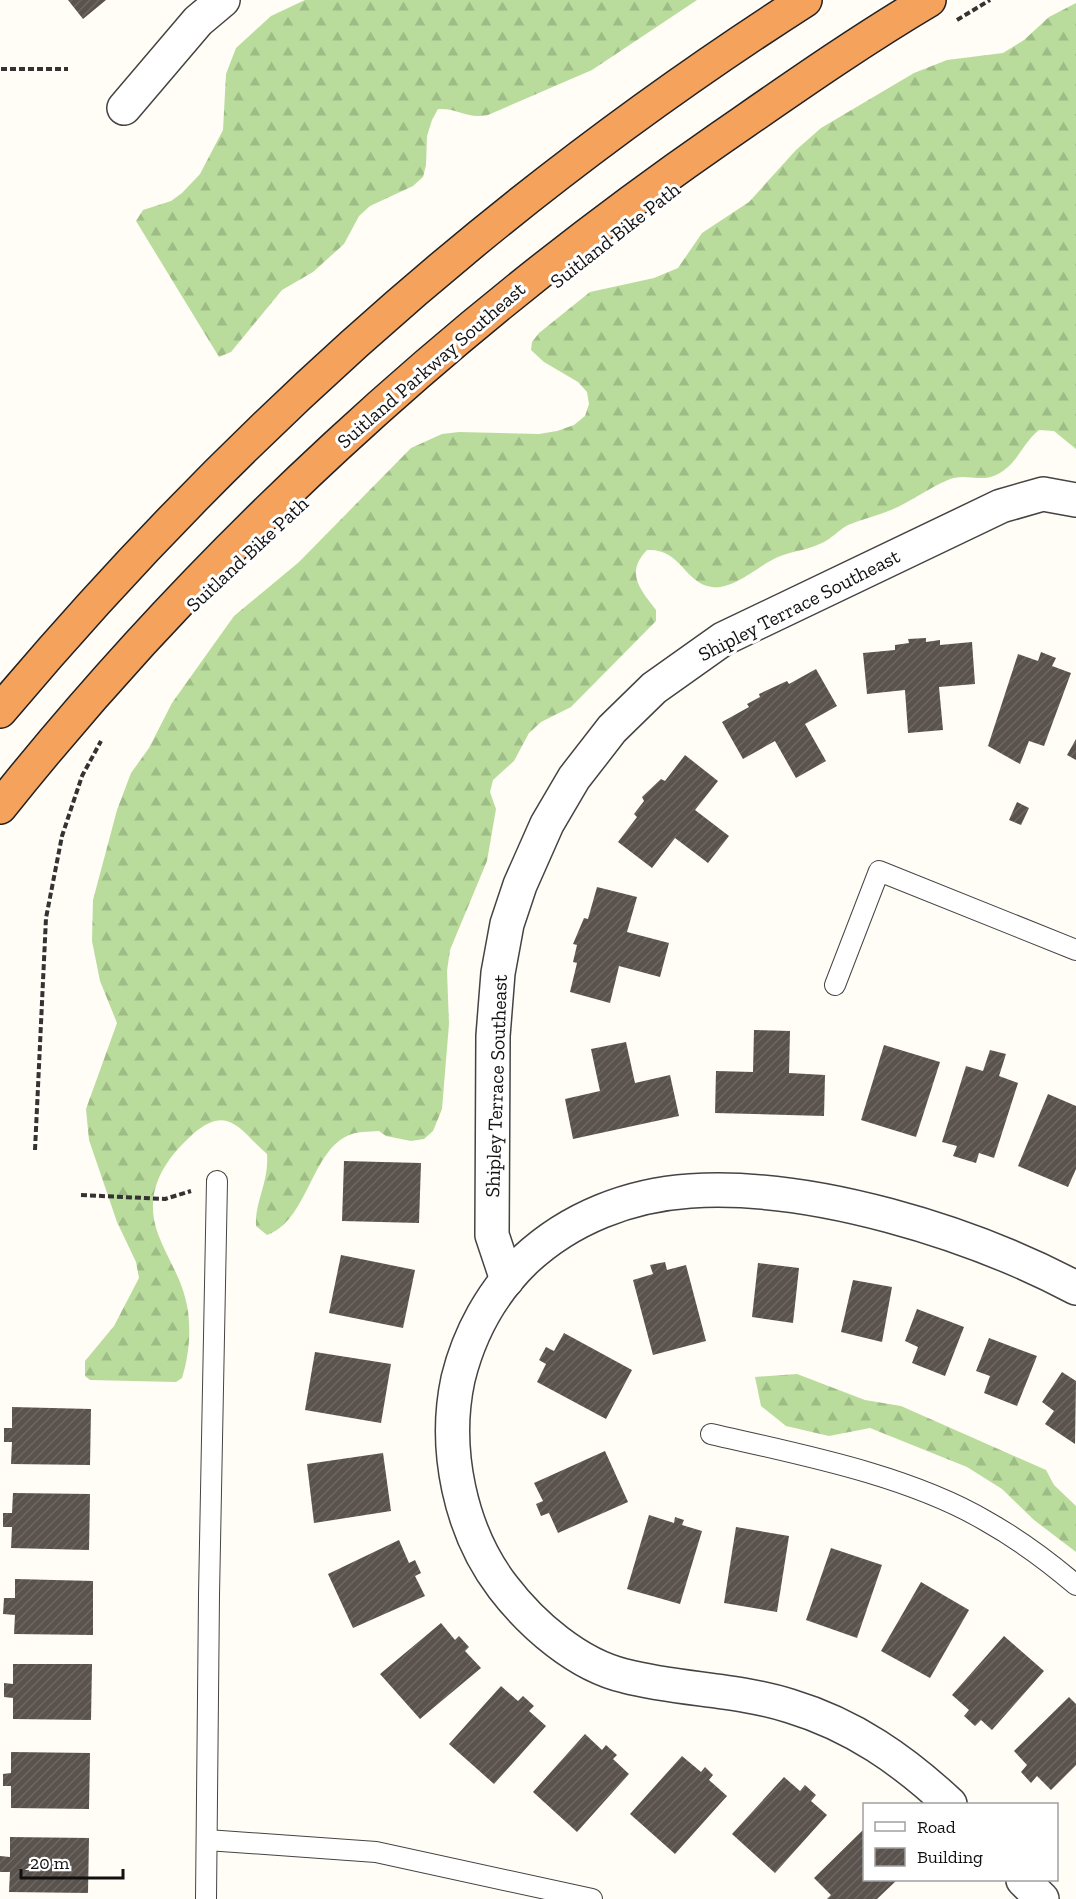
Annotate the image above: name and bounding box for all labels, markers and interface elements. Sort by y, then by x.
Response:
street label: Suitland Bike Path [545,176,685,293]
street label: Suitland Parkway Southeast [332,276,530,453]
street label: Suitland Bike Path [181,491,314,617]
street label: Shipley Terrace Southeast [694,543,904,666]
street label: Shipley Terrace Southeast [480,974,512,1198]
legend [863,1803,1058,1881]
text: Road [917,1816,956,1838]
scale bar [21,1842,123,1880]
text: Building [917,1846,983,1868]
text: 20 m [30,1852,70,1874]

